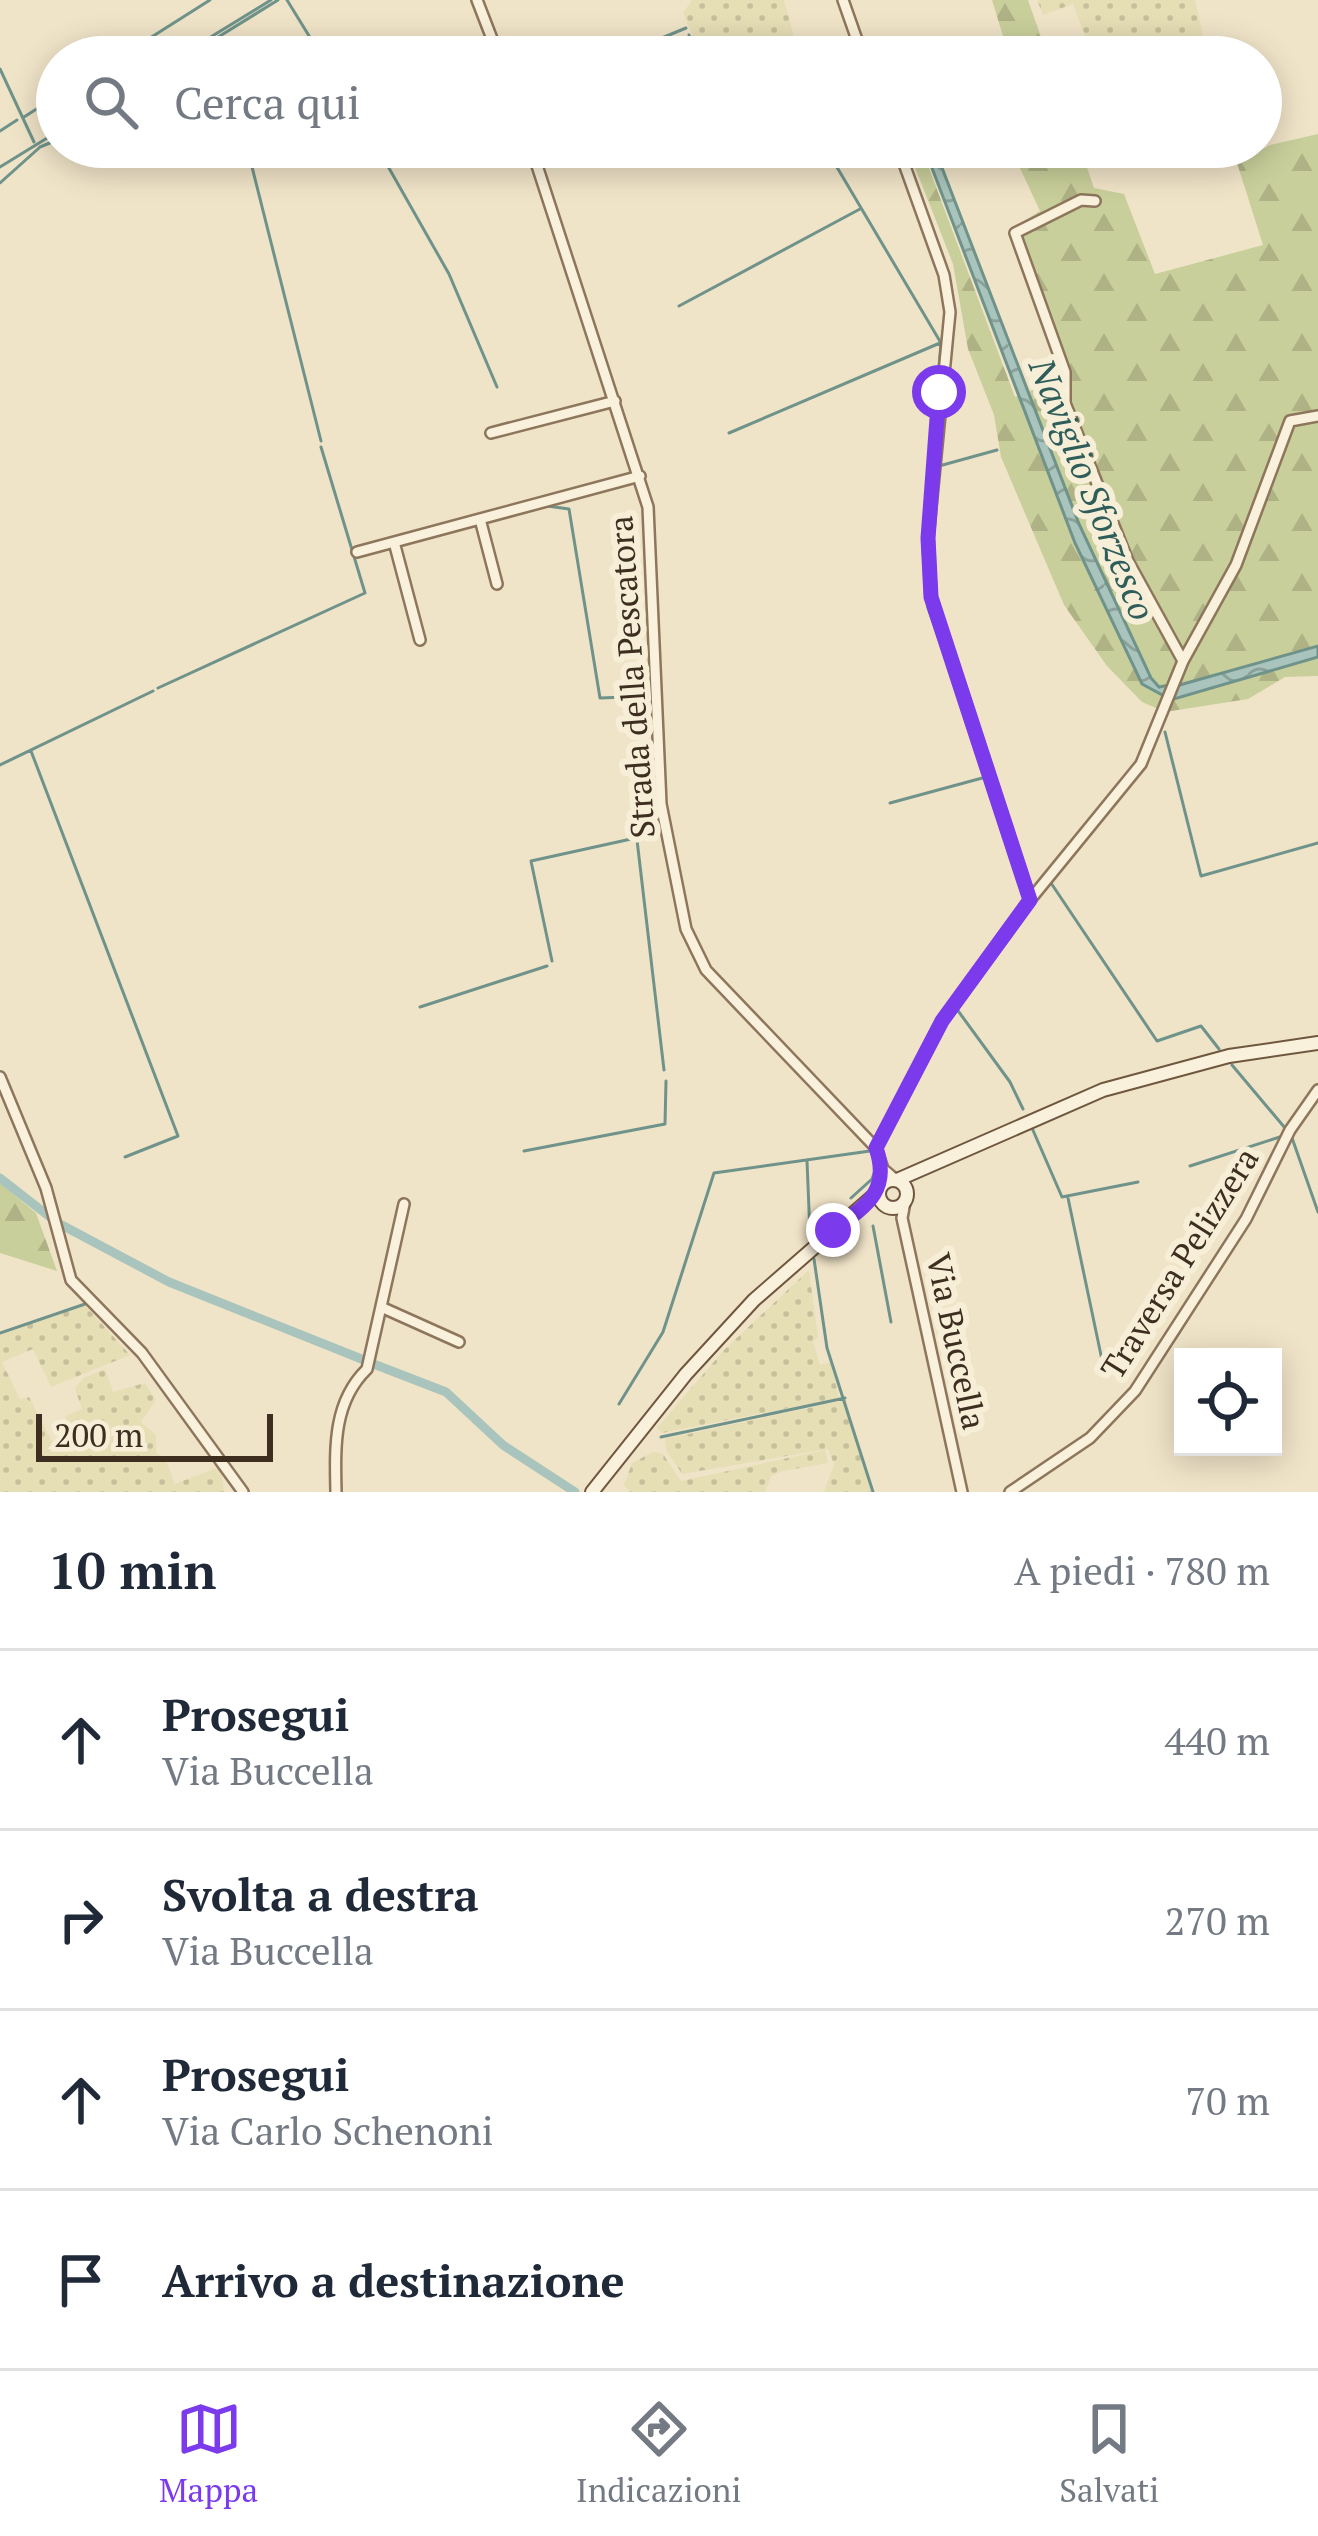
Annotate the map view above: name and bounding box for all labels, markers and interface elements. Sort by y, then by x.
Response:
search box [36,36,1282,168]
icon: search [78,69,144,135]
text: Cerca qui [174,72,360,132]
water label: Naviglio Sforzesco [1019,350,1167,627]
route start [912,365,966,419]
street label: Strada della Pescatora [598,514,664,840]
street label: Traversa Pelizzera [1090,1139,1268,1387]
route end [806,1203,860,1257]
street label: Via Buccella [917,1249,997,1433]
map controls [1174,1348,1282,1456]
button: locate [1174,1348,1282,1456]
scale bar [36,1408,273,1461]
text: 200 m [54,1413,143,1456]
text: 10 min [48,1536,216,1604]
text: A piedi · 780 m [1014,1544,1270,1596]
text: Prosegui [162,1684,349,1744]
icon: ahead [48,1707,114,1773]
text: 440 m [1165,1714,1270,1766]
text: Via Buccella [162,1744,374,1796]
text: Svolta a destra [162,1864,479,1924]
icon: right [48,1887,114,1953]
text: 270 m [1165,1894,1270,1946]
text: Via Buccella [162,1924,374,1976]
text: Prosegui [162,2044,349,2104]
icon: ahead [48,2067,114,2133]
text: 70 m [1185,2074,1270,2126]
text: Via Carlo Schenoni [162,2104,493,2156]
icon: arrive [48,2247,114,2313]
text: Arrivo a destinazione [162,2250,625,2310]
tab: Mappa [159,2396,258,2511]
tab: Indicazioni [576,2396,741,2511]
tab: Salvati [1059,2396,1159,2511]

